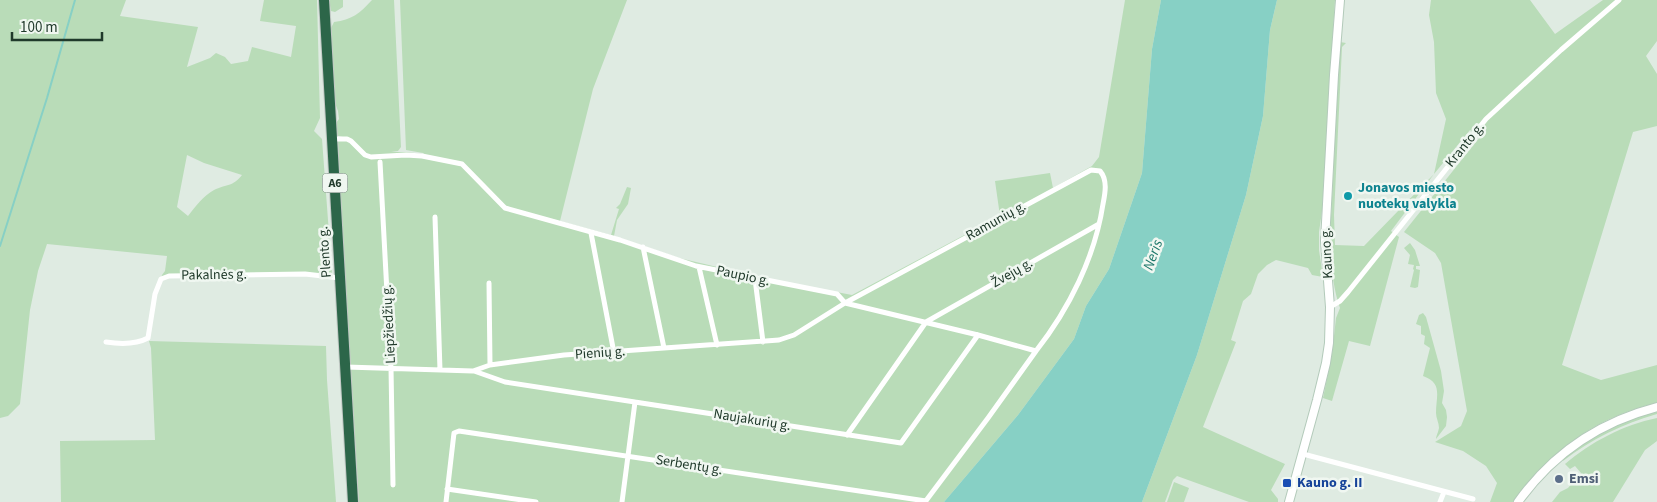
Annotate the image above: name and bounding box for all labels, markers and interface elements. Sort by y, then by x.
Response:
scale bar [12,10,102,42]
text: 100 m [20,17,58,38]
street label: Kranto g. [1441,118,1489,172]
road number: A6 [322,174,348,192]
place label: Jonavos miesto nuotekų valykla [1358,178,1457,214]
marker: Jonavos miesto nuotekų valykla [1342,190,1354,202]
street label: Ramunių g. [962,196,1030,246]
street label: Plento g. [313,226,337,278]
street label: Kauno g. [1316,227,1338,279]
water label: Neris [1138,237,1168,273]
street label: Žvejų g. [987,253,1037,293]
street label: Paupio g. [714,261,772,291]
street label: Pakalnės g. [181,264,247,286]
street label: Liepžiedžių g. [377,284,401,364]
street label: Pienių g. [574,341,626,365]
street label: Naujakurių g. [712,404,792,436]
street label: Serbentų g. [654,450,724,480]
place label: Emsi [1569,469,1599,489]
place label: Kauno g. II [1297,473,1362,493]
marker: Emsi [1553,473,1565,485]
marker: Kauno g. II [1281,477,1293,489]

